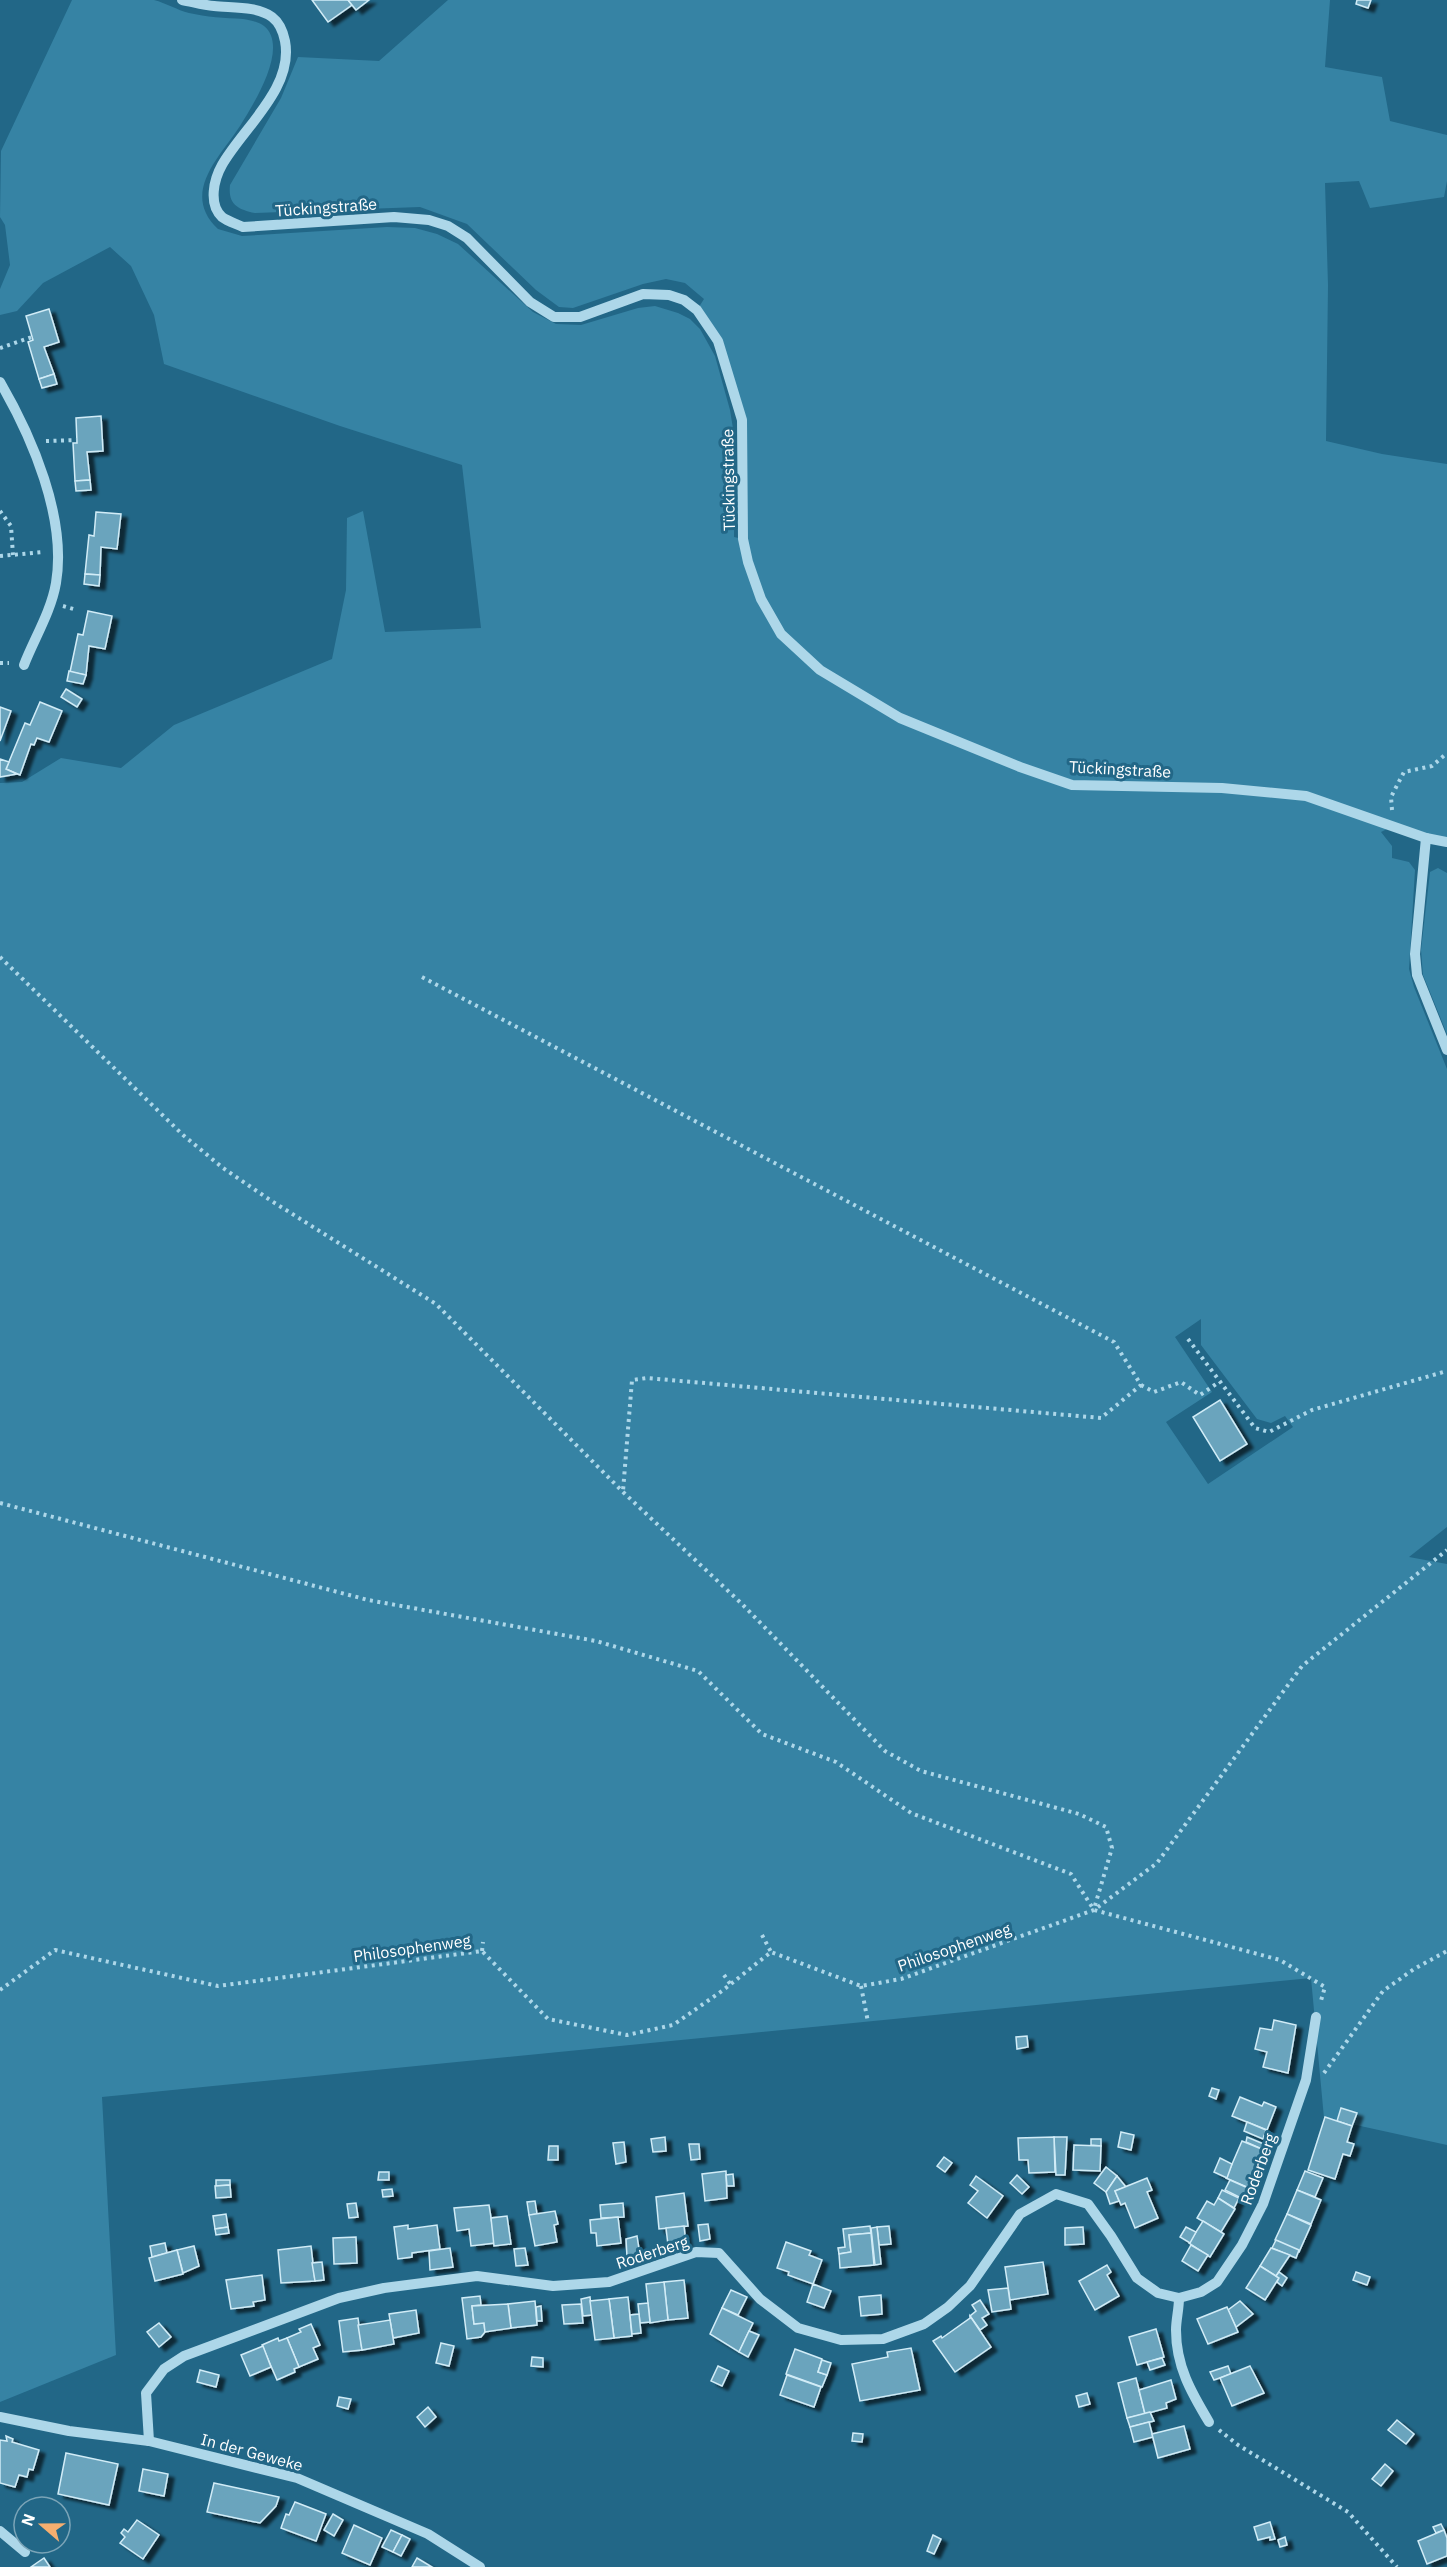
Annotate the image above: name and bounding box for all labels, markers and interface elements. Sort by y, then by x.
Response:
street label: Tückingstraße [274,193,378,221]
street label: Tückingstraße [717,429,739,531]
street label: Tückingstraße [1068,756,1172,782]
street label: Philosophenweg [895,1918,1014,1976]
street label: Philosophenweg [352,1930,473,1966]
street label: Roderberg [1236,2130,1280,2208]
street label: Roderberg [613,2231,691,2273]
street label: In der Geweke [199,2429,305,2475]
north arrow [12,2495,72,2555]
text: N [17,2511,39,2529]

